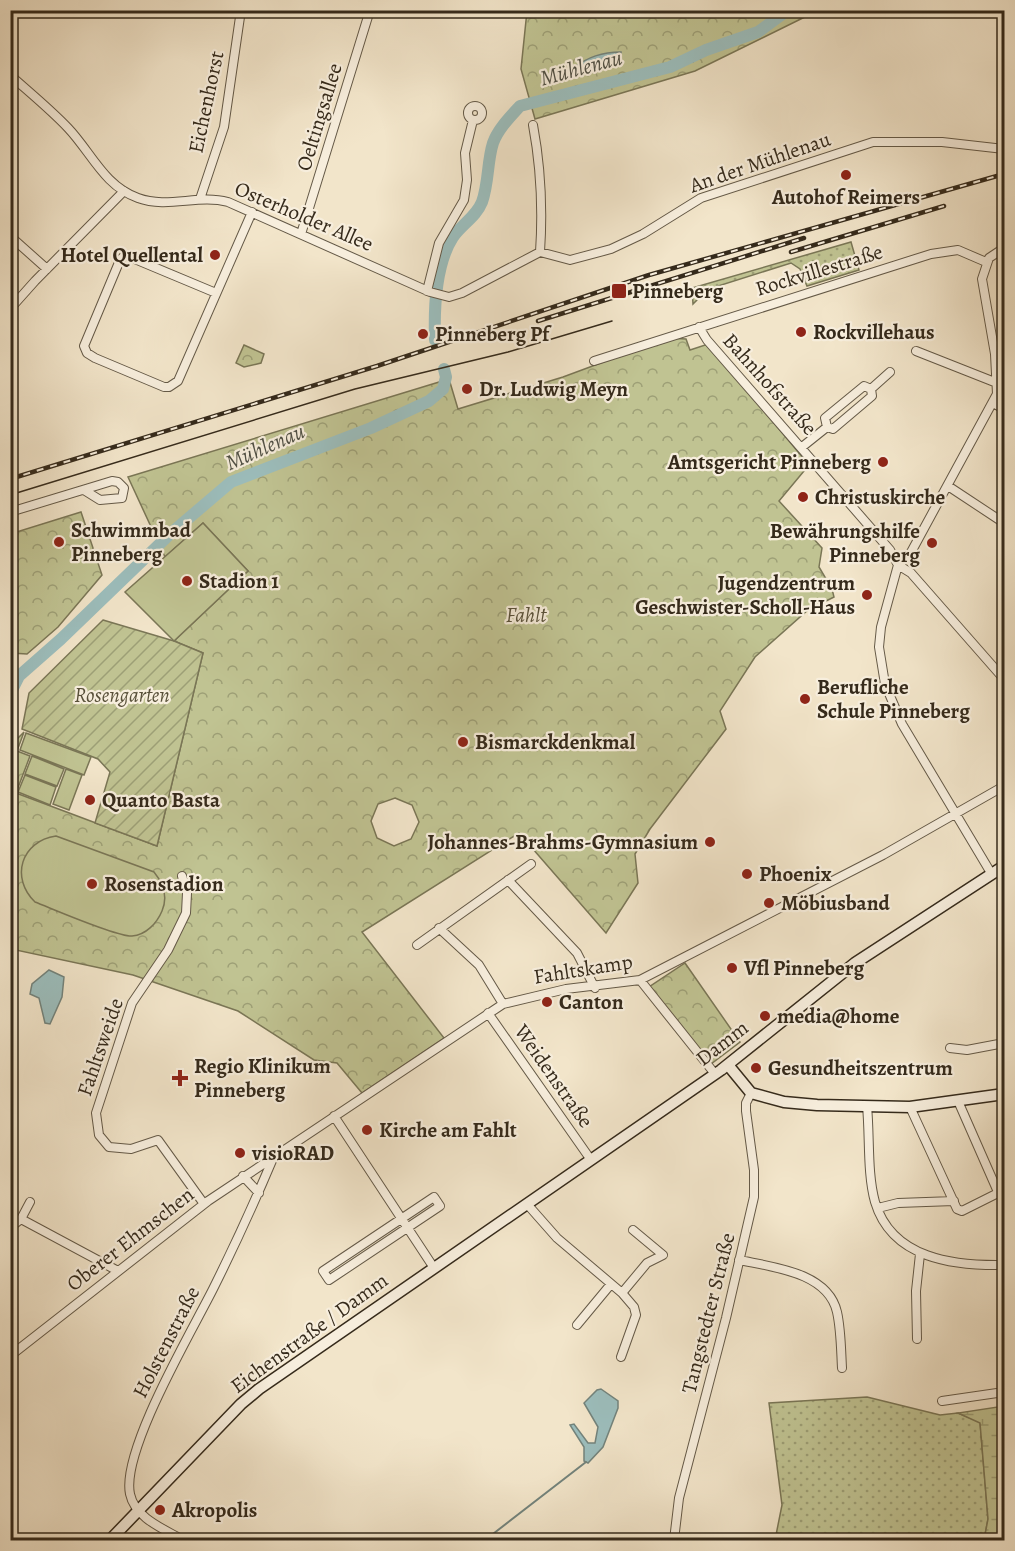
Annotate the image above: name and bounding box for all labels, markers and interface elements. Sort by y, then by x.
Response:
water label: Mühlenau [536,43,626,93]
street label: Eichenhorst [182,48,231,156]
street label: Oeltingsallee [289,60,349,174]
street label: An der Mühlenau [685,125,835,200]
marker: Autohof Reimers [839,168,853,182]
street label: Osterholder Allee [230,174,378,258]
place label: Autohof Reimers [771,183,920,211]
street label: Rockvillestraße [752,237,886,303]
place label: Hotel Quellental [61,241,203,269]
marker: Hotel Quellental [208,248,222,262]
place label: Pinneberg [632,277,724,305]
marker: Pinneberg [610,282,628,300]
place label: Rockvillehaus [813,318,935,346]
place label: Pinneberg Pf [435,320,552,348]
marker: Rockvillehaus [794,325,808,339]
marker: Pinneberg Pf [416,327,430,341]
street label: Bahnhofstraße [717,327,823,441]
place label: Dr. Ludwig Meyn [479,375,628,403]
marker: Dr. Ludwig Meyn [460,382,474,396]
water label: Mühlenau [220,416,310,478]
place label: Amtsgericht Pinneberg [667,448,871,476]
marker: Amtsgericht Pinneberg [876,455,890,469]
place label: Christuskirche [815,483,946,511]
marker: Christuskirche [796,490,810,504]
place label: Schwimmbad Pinneberg [71,516,192,568]
place label: Bewährungshilfe Pinneberg [770,517,920,569]
marker: Schwimmbad Pinneberg [52,535,66,549]
marker: Bewährungshilfe Pinneberg [925,536,939,550]
place label: Stadion 1 [199,567,279,595]
place label: Jugendzentrum Geschwister-Scholl-Haus [635,569,855,621]
marker: Stadion 1 [180,574,194,588]
marker: Jugendzentrum Geschwister-Scholl-Haus [860,588,874,602]
park label: Fahlt [506,601,547,629]
place label: Berufliche Schule Pinneberg [817,673,970,725]
park label: Rosengarten [74,681,170,709]
marker: Berufliche Schule Pinneberg [798,692,812,706]
place label: Bismarckdenkmal [475,728,636,756]
marker: Bismarckdenkmal [456,735,470,749]
place label: Quanto Basta [102,786,221,814]
marker: Quanto Basta [83,793,97,807]
place label: Johannes-Brahms-Gymnasium [428,828,698,856]
marker: Johannes-Brahms-Gymnasium [703,835,717,849]
place label: Phoenix [759,860,832,888]
marker: Phoenix [740,867,754,881]
place label: Rosenstadion [104,870,224,898]
marker: Rosenstadion [85,877,99,891]
place label: Möbiusband [781,889,891,917]
marker: Möbiusband [762,896,776,910]
street label: Fahltskamp [532,947,634,991]
place label: Vfl Pinneberg [743,954,864,982]
marker: Vfl Pinneberg [725,961,739,975]
place label: Canton [559,988,624,1016]
street label: Fahltsweide [70,994,130,1100]
marker: Canton [540,995,554,1009]
place label: media@home [777,1002,900,1030]
marker: media@home [758,1009,772,1023]
street label: Damm [690,1014,754,1072]
street label: Weidenstraße [507,1018,600,1133]
place label: Regio Klinikum Pinneberg [194,1052,331,1104]
place label: Gesundheitszentrum [768,1054,953,1082]
marker: Gesundheitszentrum [749,1061,763,1075]
marker: Regio Klinikum Pinneberg [171,1069,189,1087]
place label: Kirche am Fahlt [379,1116,517,1144]
marker: Kirche am Fahlt [360,1123,374,1137]
place label: visioRAD [251,1139,334,1167]
marker: visioRAD [233,1146,247,1160]
street label: Oberer Ehmschen [60,1180,200,1298]
street label: Tangstedter Straße [675,1230,741,1396]
street label: Eichenstraße / Damm [225,1266,393,1400]
street label: Holstenstraße [126,1281,206,1403]
place label: Akropolis [171,1496,257,1524]
marker: Akropolis [153,1503,167,1517]

